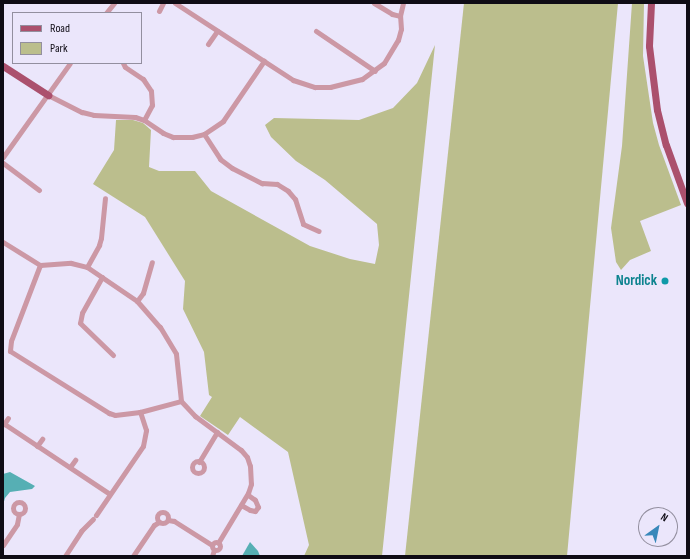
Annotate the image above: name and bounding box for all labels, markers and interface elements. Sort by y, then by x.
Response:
legend [12,12,142,64]
text: Road [50,21,70,36]
text: Park [50,41,68,56]
place label: Nordick [616,272,657,290]
marker: Nordick [660,276,670,286]
north arrow [638,507,678,547]
text: N [658,510,670,524]

